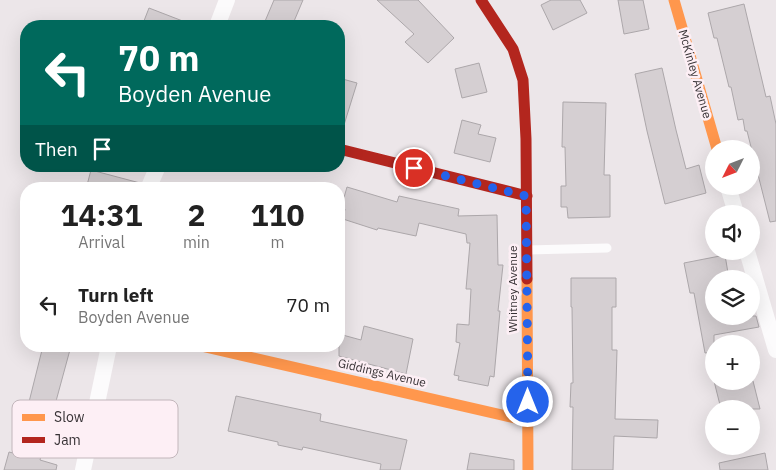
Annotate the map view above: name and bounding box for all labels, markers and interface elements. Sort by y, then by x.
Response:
street label: McKinley Avenue [676,28,715,120]
text: 70 m [118,35,200,81]
icon: left [35,40,100,105]
text: Boyden Avenue [118,79,271,108]
icon: arrive [88,135,116,163]
text: Then [35,137,78,161]
north arrow [705,140,760,195]
map controls [705,140,760,455]
pin [393,147,435,189]
icon: arrive [400,154,428,182]
text: 14:31 [61,195,142,234]
text: 2 [187,195,205,234]
text: 110 [250,195,304,234]
button: sound [705,205,760,260]
text: Arrival [78,232,125,252]
text: min [183,232,210,252]
text: m [270,232,284,252]
street label: Whitney Avenue [505,245,520,332]
button: layers [705,270,760,325]
text: Turn left [78,283,154,307]
icon: left [35,291,63,319]
text: 70 m [286,293,330,317]
text: Boyden Avenue [78,307,190,327]
button: + [705,335,760,390]
street label: Giddings Avenue [336,355,428,390]
position arrow [501,375,553,427]
legend [12,400,178,458]
button: − [705,400,760,455]
text: Slow [54,408,85,426]
text: Jam [54,431,81,449]

